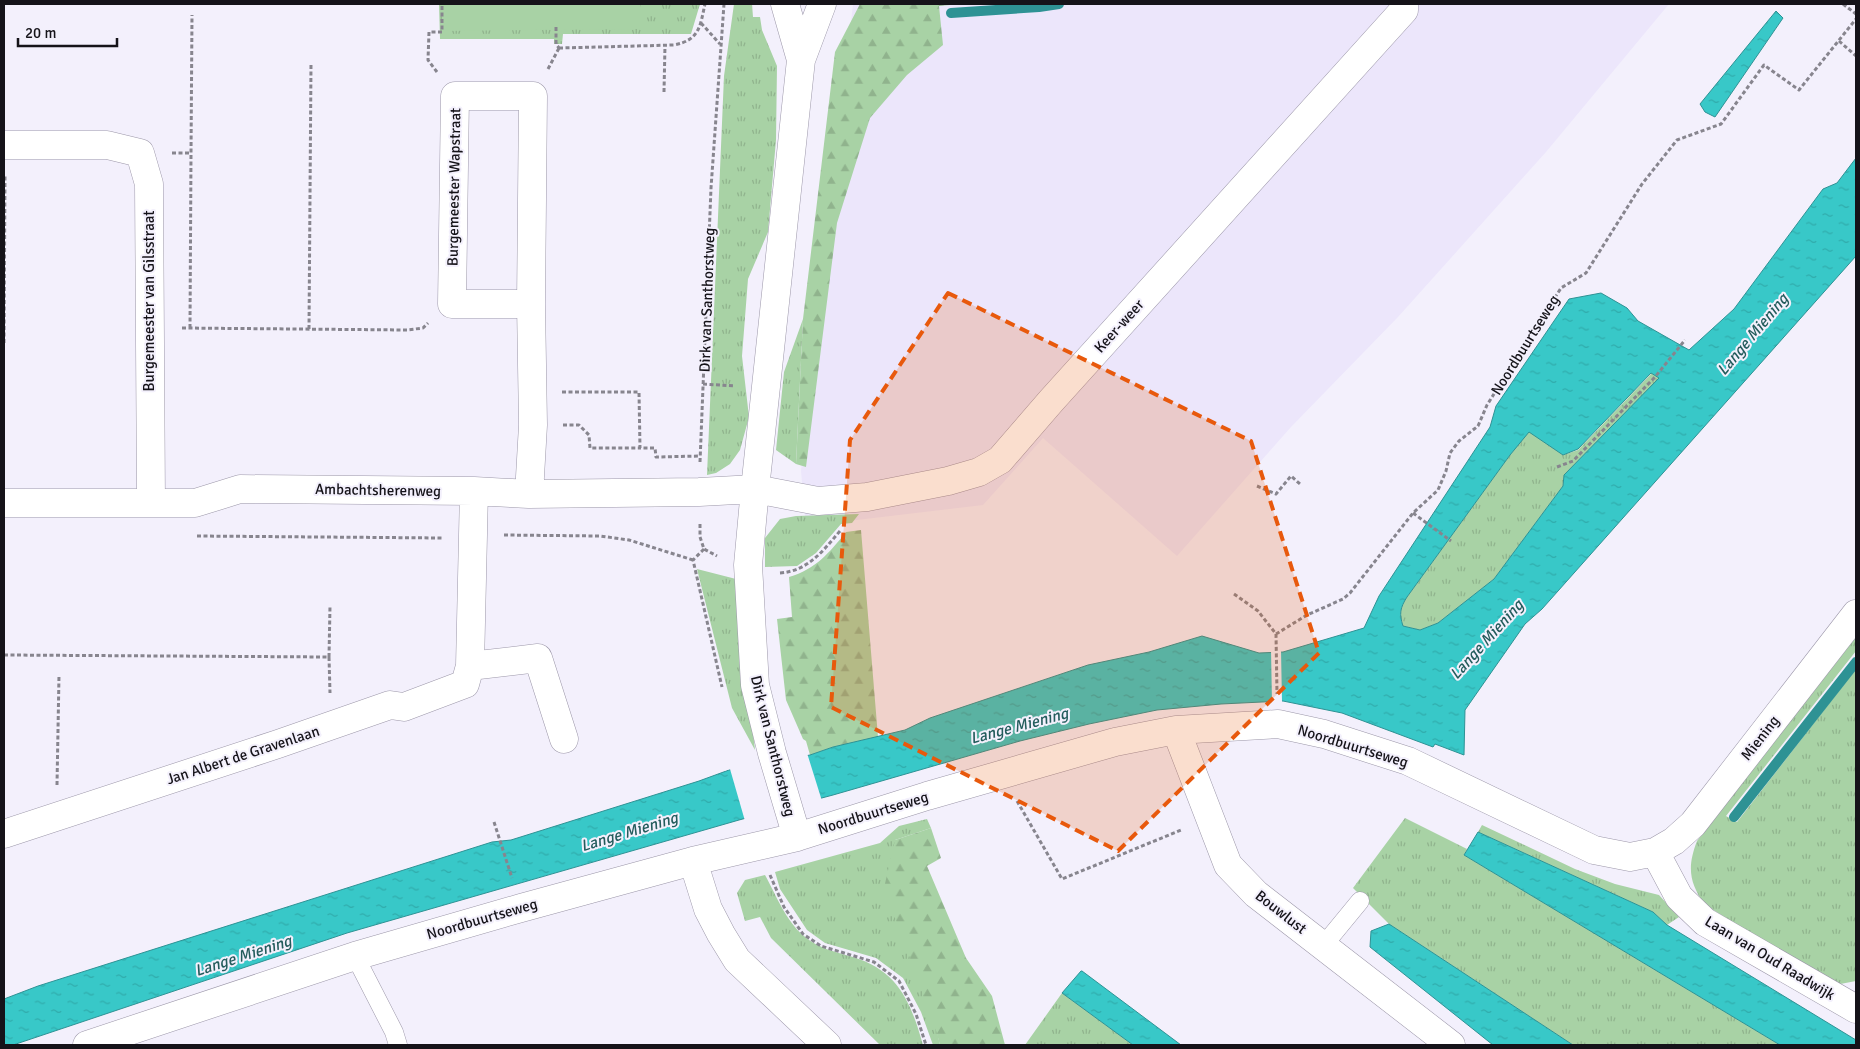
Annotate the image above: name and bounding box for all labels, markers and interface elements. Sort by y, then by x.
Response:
scale bar [18,15,116,47]
text: 20 m [25,24,56,42]
street label: Burgemeester Wapstraat [444,108,464,266]
street label: Burgemeester van Gilsstraat [140,210,158,392]
street label: Dirk van Santhorstweg [695,227,719,373]
water label: Lange Miening [1713,289,1794,380]
street label: Noordbuurtseweg [1487,292,1563,398]
street label: Keer-weer [1090,295,1148,356]
street label: Ambachtsherenweg [315,480,441,500]
water label: Lange Miening [1446,594,1529,684]
street label: Dirk van Santhorstweg [747,674,799,819]
water label: Lange Miening [968,703,1072,749]
street label: Miening [1737,712,1783,764]
street label: Noordbuurtseweg [1296,721,1410,771]
street label: Jan Albert de Gravenlaan [164,722,322,788]
street label: Noordbuurtseweg [816,788,930,838]
water label: Lange Miening [578,807,682,856]
street label: Bouwlust [1252,886,1310,938]
street label: Noordbuurtseweg [424,895,540,943]
street label: Laan van Oud Raadwijk [1702,912,1839,1004]
water label: Lange Miening [192,930,296,981]

